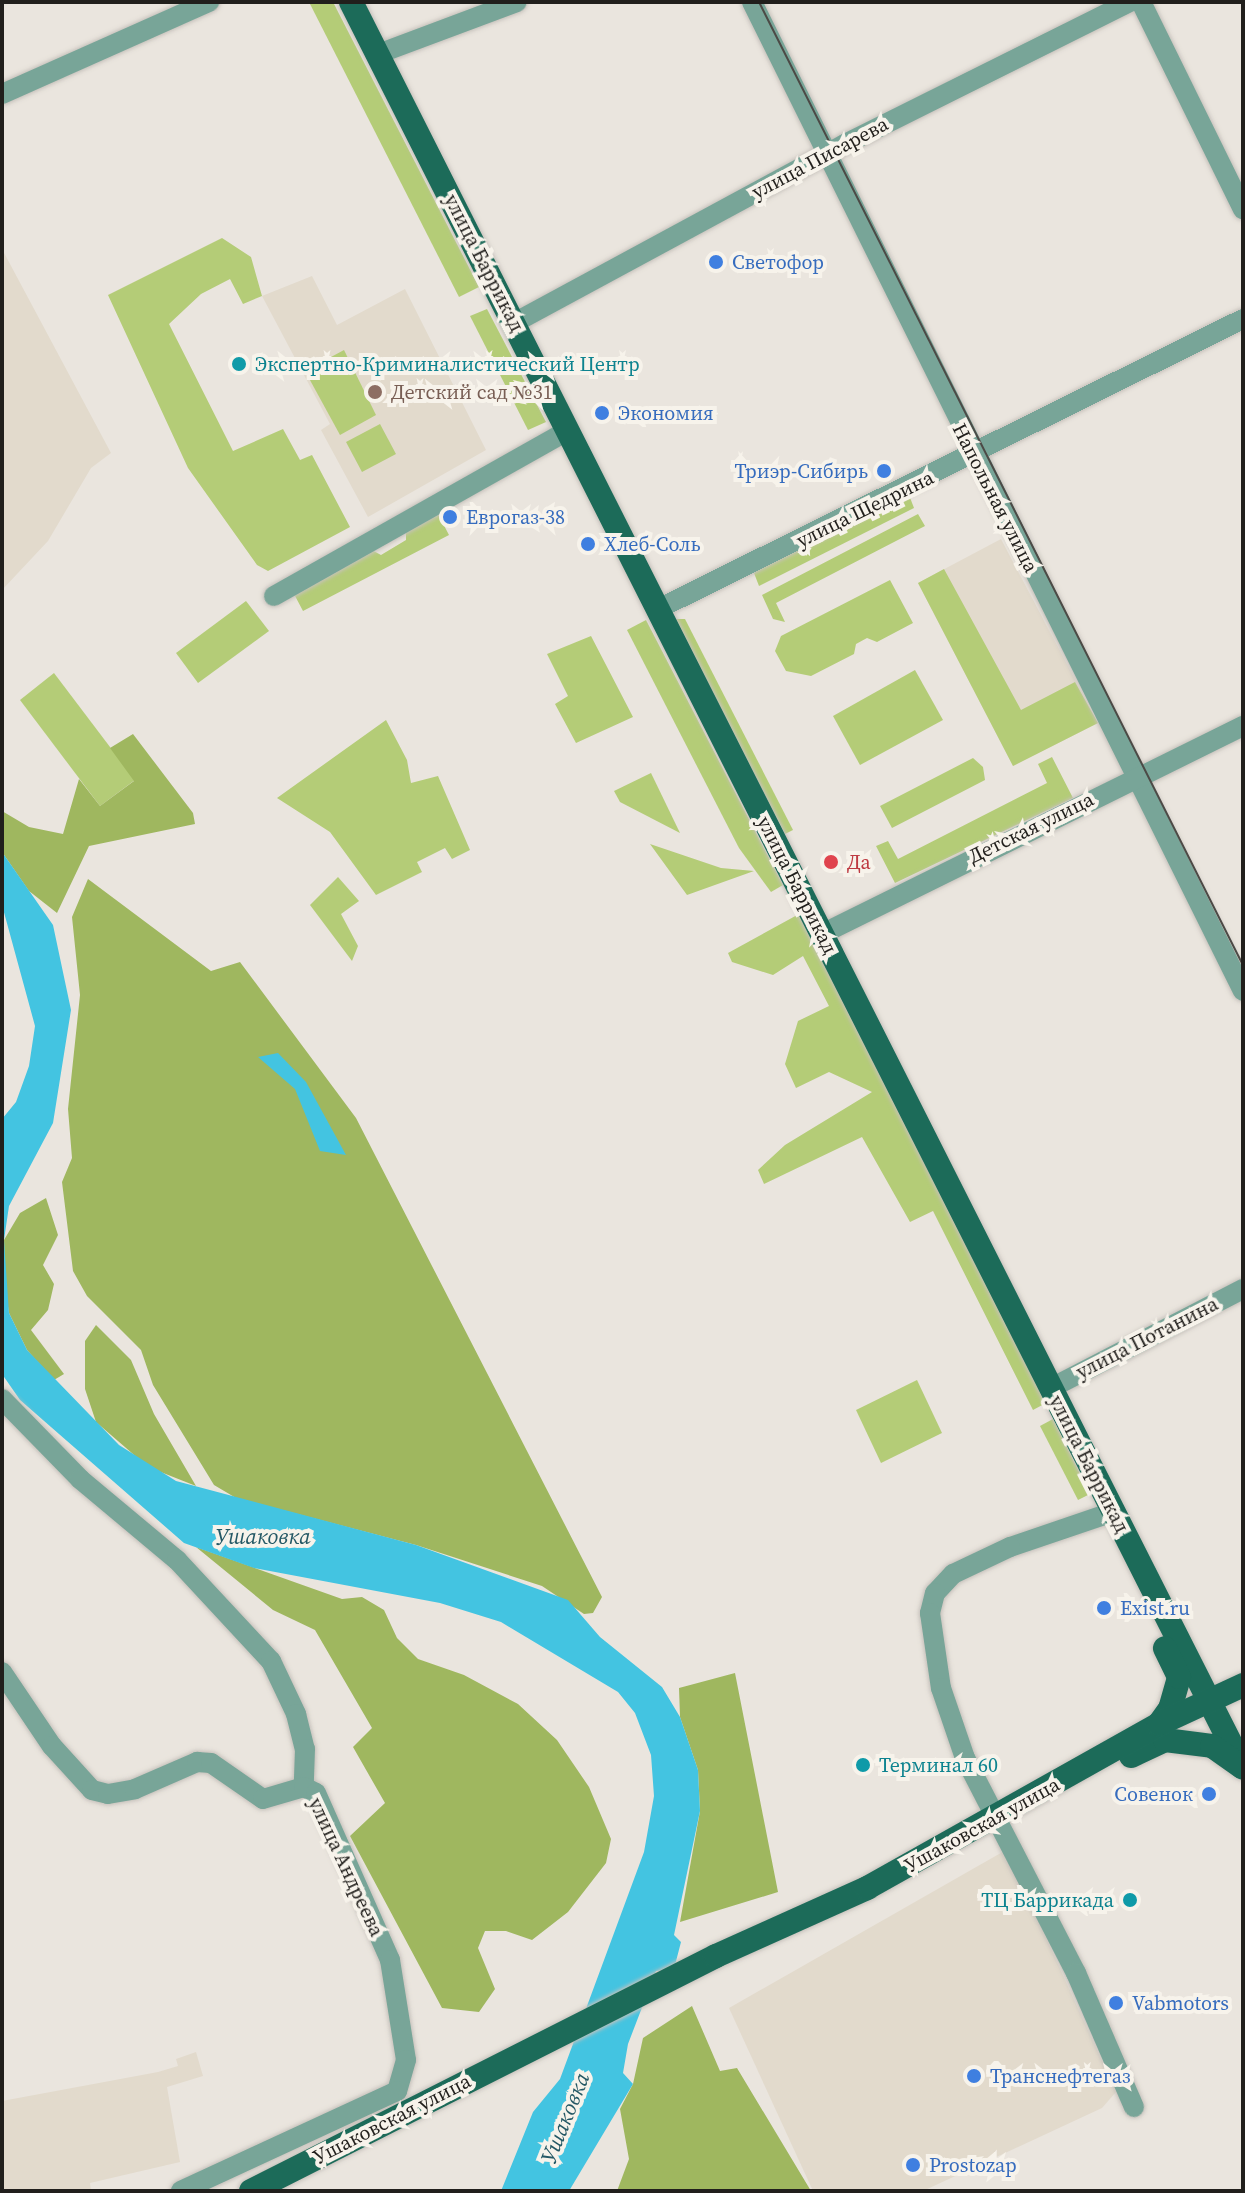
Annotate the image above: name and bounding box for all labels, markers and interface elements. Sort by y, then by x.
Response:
street label: улица Писарева [748,112,892,204]
street label: улица Баррикад [439,190,529,336]
place label: Светофор [732,250,824,274]
marker: Светофор [707,253,725,271]
place label: Экспертно-Криминалистический Центр [255,352,640,376]
marker: Экспертно-Криминалистический Центр [230,355,248,373]
place label: Детский сад №31 [391,380,553,404]
marker: Детский сад №31 [366,383,384,401]
place label: Экономия [618,401,714,425]
marker: Экономия [593,404,611,422]
street label: Напольная улица [947,419,1043,577]
place label: Триэр-Сибирь [734,459,868,483]
marker: Триэр-Сибирь [875,462,893,480]
street label: улица Щедрина [792,465,938,553]
place label: Еврогаз-38 [466,505,565,529]
marker: Еврогаз-38 [441,508,459,526]
place label: Хлеб-Соль [604,532,701,556]
marker: Хлеб-Соль [579,535,597,553]
street label: Детская улица [964,787,1098,869]
street label: улица Баррикад [752,812,842,958]
place label: Да [847,850,871,874]
marker: Да [822,853,840,871]
street label: улица Потанина [1072,1292,1222,1384]
street label: улица Баррикад [1044,1391,1134,1537]
water label: Ушаковка [215,1524,311,1550]
place label: Exist.ru [1120,1596,1190,1620]
marker: Exist.ru [1095,1599,1113,1617]
place label: Терминал 60 [879,1753,998,1777]
marker: Терминал 60 [854,1756,872,1774]
street label: Ушаковская улица [900,1772,1064,1878]
place label: Совенок [1114,1782,1193,1806]
marker: Совенок [1200,1785,1218,1803]
street label: улица Андреева [303,1794,389,1940]
place label: ТЦ Баррикада [981,1888,1114,1912]
marker: ТЦ Баррикада [1121,1891,1139,1909]
place label: Vabmotors [1132,1991,1229,2015]
marker: Vabmotors [1107,1994,1125,2012]
place label: Транснефтегаз [990,2064,1130,2088]
marker: Транснефтегаз [965,2067,983,2085]
street label: Ушаковская улица [309,2069,475,2169]
water label: Ушаковка [535,2069,595,2167]
place label: Prostozap [929,2153,1017,2177]
marker: Prostozap [904,2156,922,2174]

